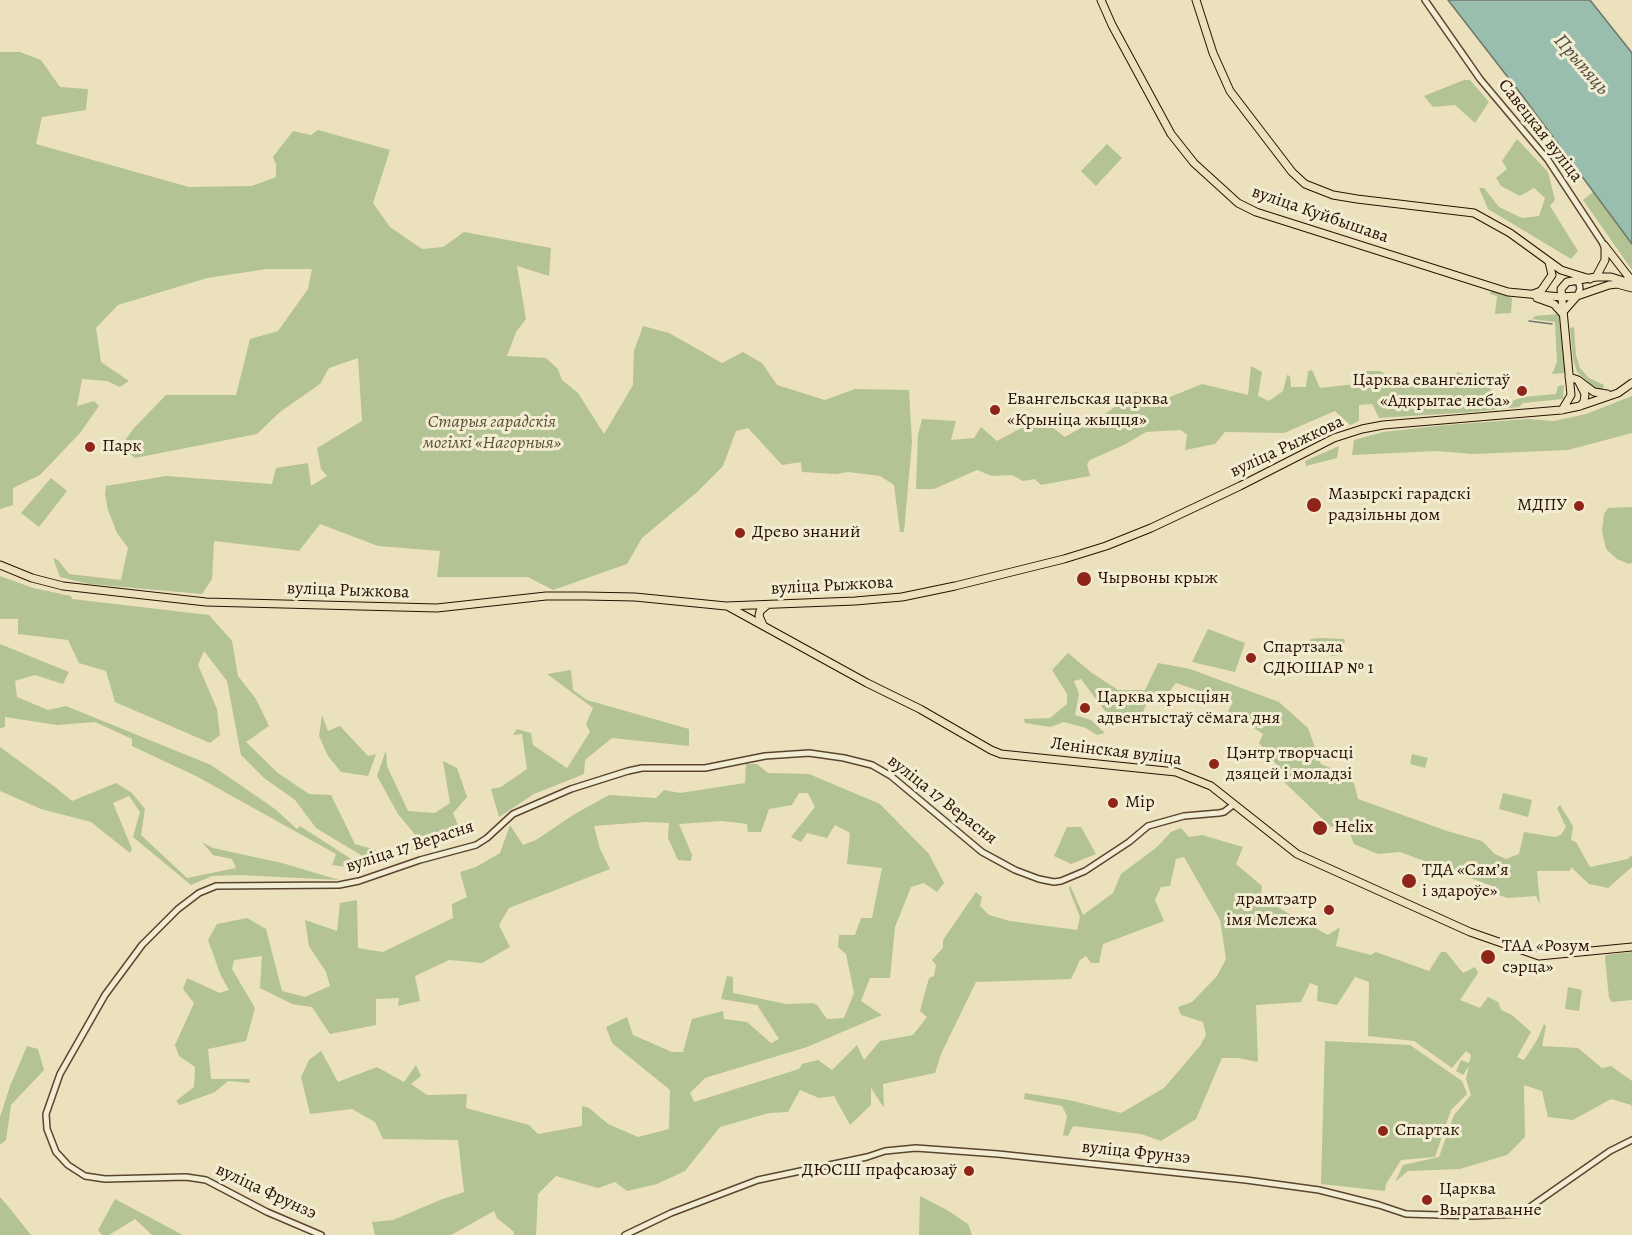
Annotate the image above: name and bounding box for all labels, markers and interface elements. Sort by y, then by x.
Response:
water label: Прыпяць [1548,30,1614,100]
street label: Савецкая вуліца [1493,75,1587,187]
street label: вуліца Куйбышава [1249,181,1391,249]
place label: Царква евангелістаў «Адкрытае неба» [1353,370,1510,412]
marker: Царква евангелістаў «Адкрытае неба» [1515,384,1529,398]
place label: Евангельская царква «Крыніца жыцця» [1007,389,1168,432]
marker: Евангельская царква «Крыніца жыцця» [988,403,1002,417]
street label: вуліца Рыжкова [1227,411,1347,483]
park label: Старыя гарадскія могілкі «Нагорныя» [423,412,561,454]
place label: Парк [102,436,142,458]
marker: Парк [83,440,97,454]
place label: Мазырскі гарадскі радзільны дом [1328,484,1471,526]
place label: МДПУ [1517,495,1567,517]
marker: Мазырскі гарадскі радзільны дом [1305,496,1323,514]
marker: МДПУ [1572,499,1586,513]
place label: Древо знаний [752,522,860,544]
marker: Древо знаний [733,526,747,540]
place label: Чырвоны крыж [1098,568,1218,590]
marker: Чырвоны крыж [1075,570,1093,588]
street label: вуліца Рыжкова [770,572,894,600]
street label: вуліца Рыжкова [286,578,410,604]
place label: Спартзала СДЮШАР № 1 [1263,637,1374,680]
marker: Спартзала СДЮШАР № 1 [1244,651,1258,665]
place label: Царква хрысціян адвентыстаў сёмага дня [1097,687,1280,730]
marker: Царква хрысціян адвентыстаў сёмага дня [1078,701,1092,715]
street label: Ленінская вуліца [1049,733,1183,771]
place label: Цэнтр творчасці дзяцей і моладзі [1226,743,1353,786]
street label: вуліца 17 Верасня [883,750,1001,850]
marker: Цэнтр творчасці дзяцей і моладзі [1207,757,1221,771]
place label: Мір [1125,792,1155,814]
marker: Мір [1106,796,1120,810]
street label: вуліца 17 Верасня [343,816,477,878]
place label: Helix [1334,817,1373,839]
marker: Helix [1311,819,1329,837]
place label: ТДА «Сямʼя і здароўе» [1422,860,1509,902]
marker: ТДА «Сямʼя і здароўе» [1400,872,1418,890]
place label: драмтэатр імя Мележа [1226,889,1317,932]
marker: драмтэатр імя Мележа [1322,903,1336,917]
place label: ТАА «Розум сэрца» [1502,936,1590,978]
marker: ТАА «Розум сэрца» [1479,948,1497,966]
place label: Спартак [1395,1120,1460,1142]
marker: Спартак [1376,1124,1390,1138]
street label: вуліца Фрунзэ [1081,1137,1191,1169]
street label: вуліца Фрунзэ [212,1159,320,1225]
place label: ДЮСШ прафсаюзаў [802,1160,957,1182]
marker: ДЮСШ прафсаюзаў [962,1164,976,1178]
place label: Царква Выратаванне [1439,1179,1542,1222]
marker: Царква Выратаванне [1420,1193,1434,1207]

